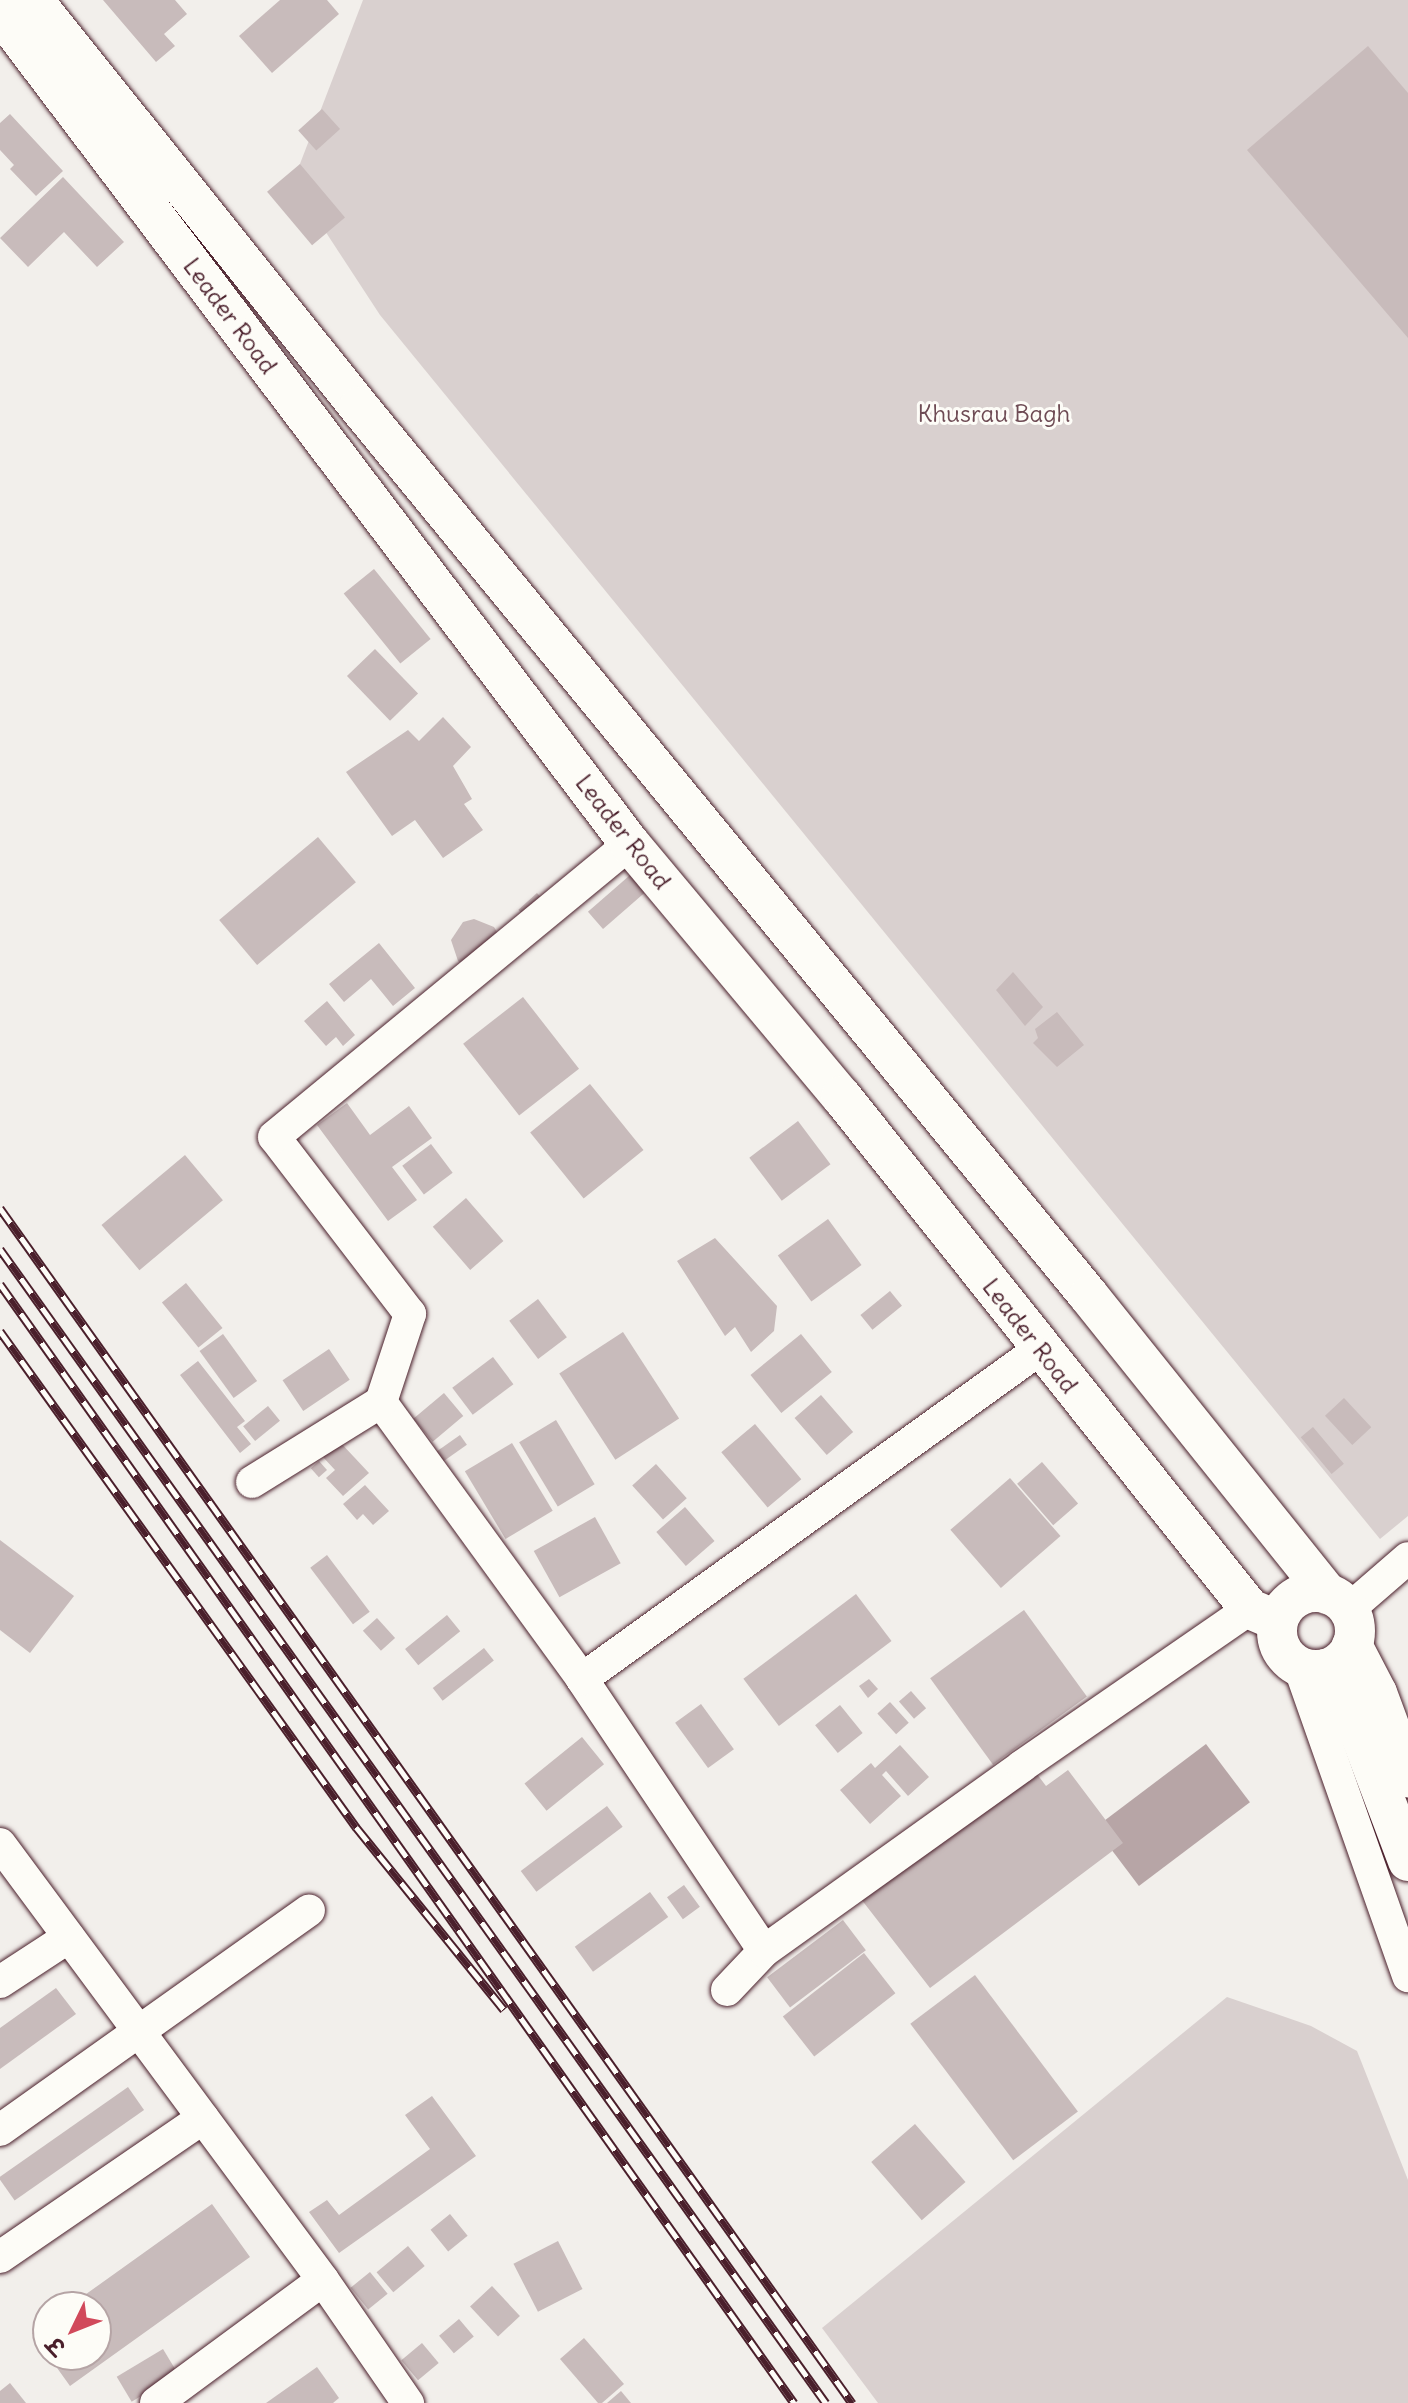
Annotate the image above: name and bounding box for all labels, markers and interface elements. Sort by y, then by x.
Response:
street label: Leader Road [177,252,283,380]
park label: Khusrau Bagh [918,400,1070,428]
street label: Leader Road [569,769,677,895]
street label: Leader Road [976,1273,1084,1399]
north arrow [32,2291,112,2371]
text: उ [41,2331,71,2361]

